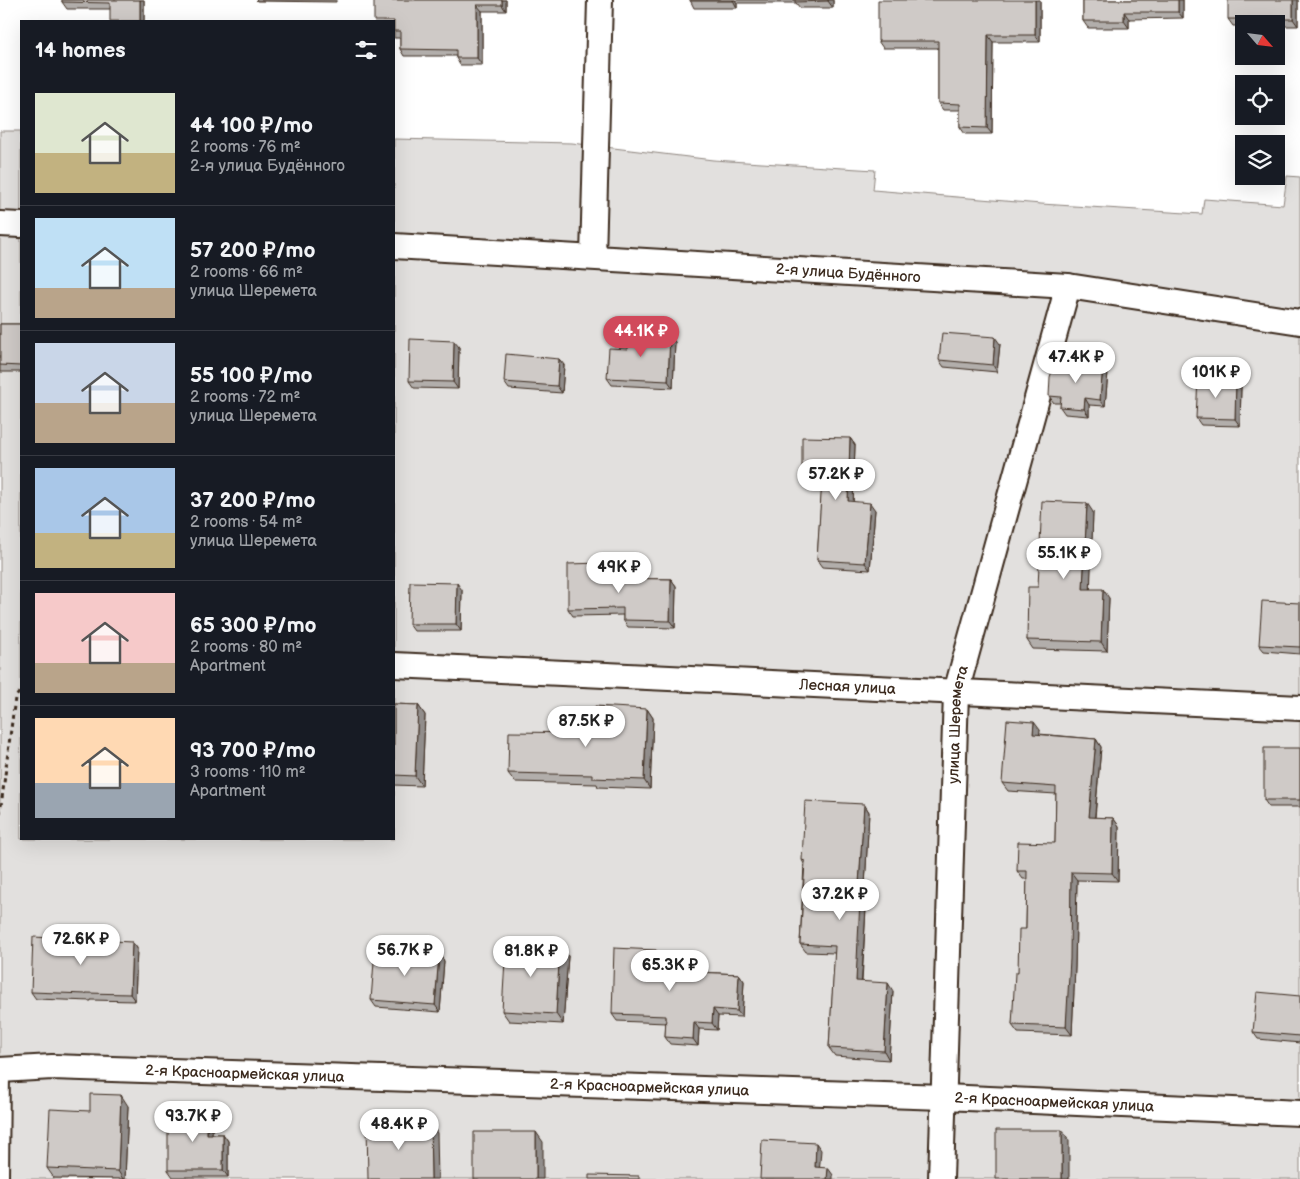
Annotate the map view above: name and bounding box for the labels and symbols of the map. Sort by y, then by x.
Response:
north arrow [1235,15,1285,65]
street label: 2-я улица Будённого [775,259,921,287]
pin: 44.1K ₽ [595,316,687,358]
pin: 47.4K ₽ [1030,342,1122,384]
pin: 101K ₽ [1175,356,1257,399]
pin: 57.2K ₽ [790,458,882,501]
pin: 55.1K ₽ [1018,538,1110,580]
pin: 49K ₽ [584,552,654,594]
street label: улица Шеремета [944,663,972,784]
street label: Лесная улица [798,675,896,698]
pin: 87.5K ₽ [540,706,632,748]
pin: 37.2K ₽ [794,878,886,921]
pin: 72.6K ₽ [35,924,127,966]
pin: 56.7K ₽ [359,934,451,977]
pin: 81.8K ₽ [485,936,577,978]
pin: 65.3K ₽ [624,950,716,992]
street label: 2-я Красноармейская улица [145,1061,345,1086]
street label: 2-я Красноармейская улица [550,1074,750,1100]
street label: 2-я Красноармейская улица [954,1088,1155,1116]
pin: 93.7K ₽ [147,1100,239,1143]
pin: 48.4K ₽ [353,1108,445,1151]

